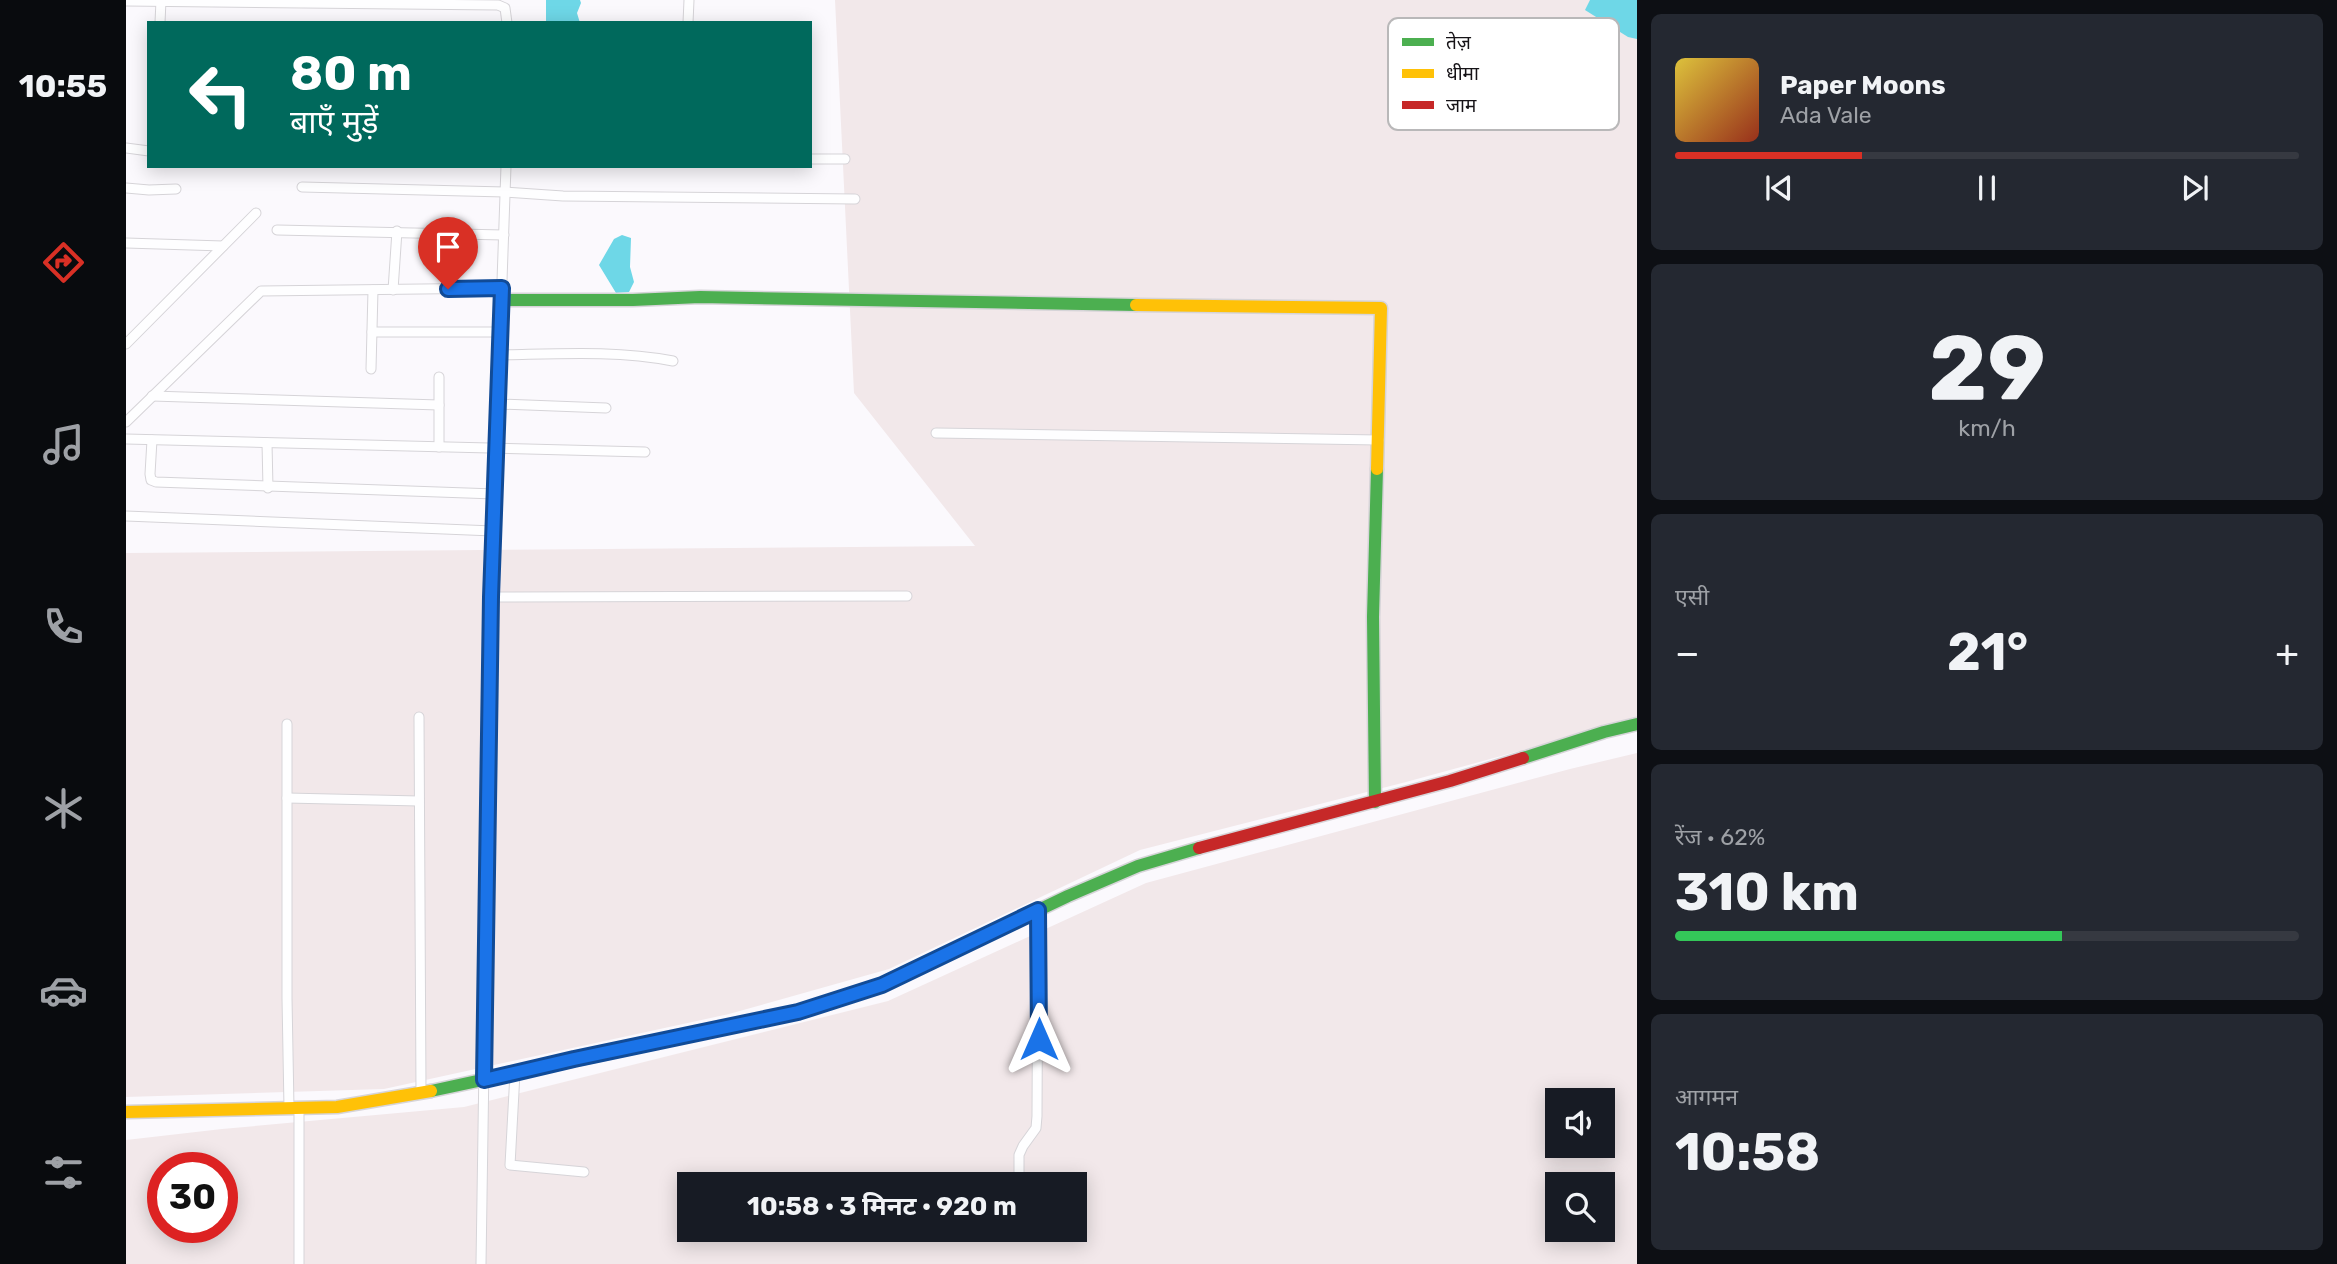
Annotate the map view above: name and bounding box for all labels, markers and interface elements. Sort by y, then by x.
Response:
legend [1388,18,1619,130]
text: तेज़ [1446,31,1472,54]
text: 80 m [290,44,412,102]
icon: left [175,49,266,140]
text: धीमा [1446,62,1480,85]
text: 10:55 [19,67,107,105]
text: Paper Moons [1780,70,1946,101]
text: जाम [1446,94,1477,117]
text: Ada Vale [1780,101,1872,129]
text: बाएँ मुड़ें [290,103,378,141]
icon: previous [1760,169,1798,207]
icon: pause [1968,169,2006,207]
icon: next [2176,169,2214,207]
pin [418,217,478,289]
icon: arrive [429,228,467,266]
icon: directions [39,238,88,287]
text: 29 [1928,314,2046,422]
text: km/h [1958,414,2016,442]
icon: music [39,420,88,469]
text: एसी [1675,583,1709,611]
icon: phone [39,602,88,651]
text: 21° [1947,621,2028,683]
text: − [1675,630,1700,676]
text: + [2275,630,2299,676]
icon: climate [39,784,88,833]
text: रेंज · 62% [1675,823,1765,851]
text: 310 km [1675,861,1859,923]
icon: car [39,966,88,1015]
position arrow [1002,1002,1076,1076]
text: आगमन [1675,1083,1738,1111]
map controls [1545,1088,1615,1242]
button: sound [1545,1088,1615,1158]
text: 10:58 [1675,1121,1820,1183]
icon: filters [39,1148,88,1197]
speed limit sign: 30 [147,1152,238,1243]
button: search [1545,1172,1615,1242]
text: 10:58 · 3 मिनट · 920 m [747,1191,1017,1222]

